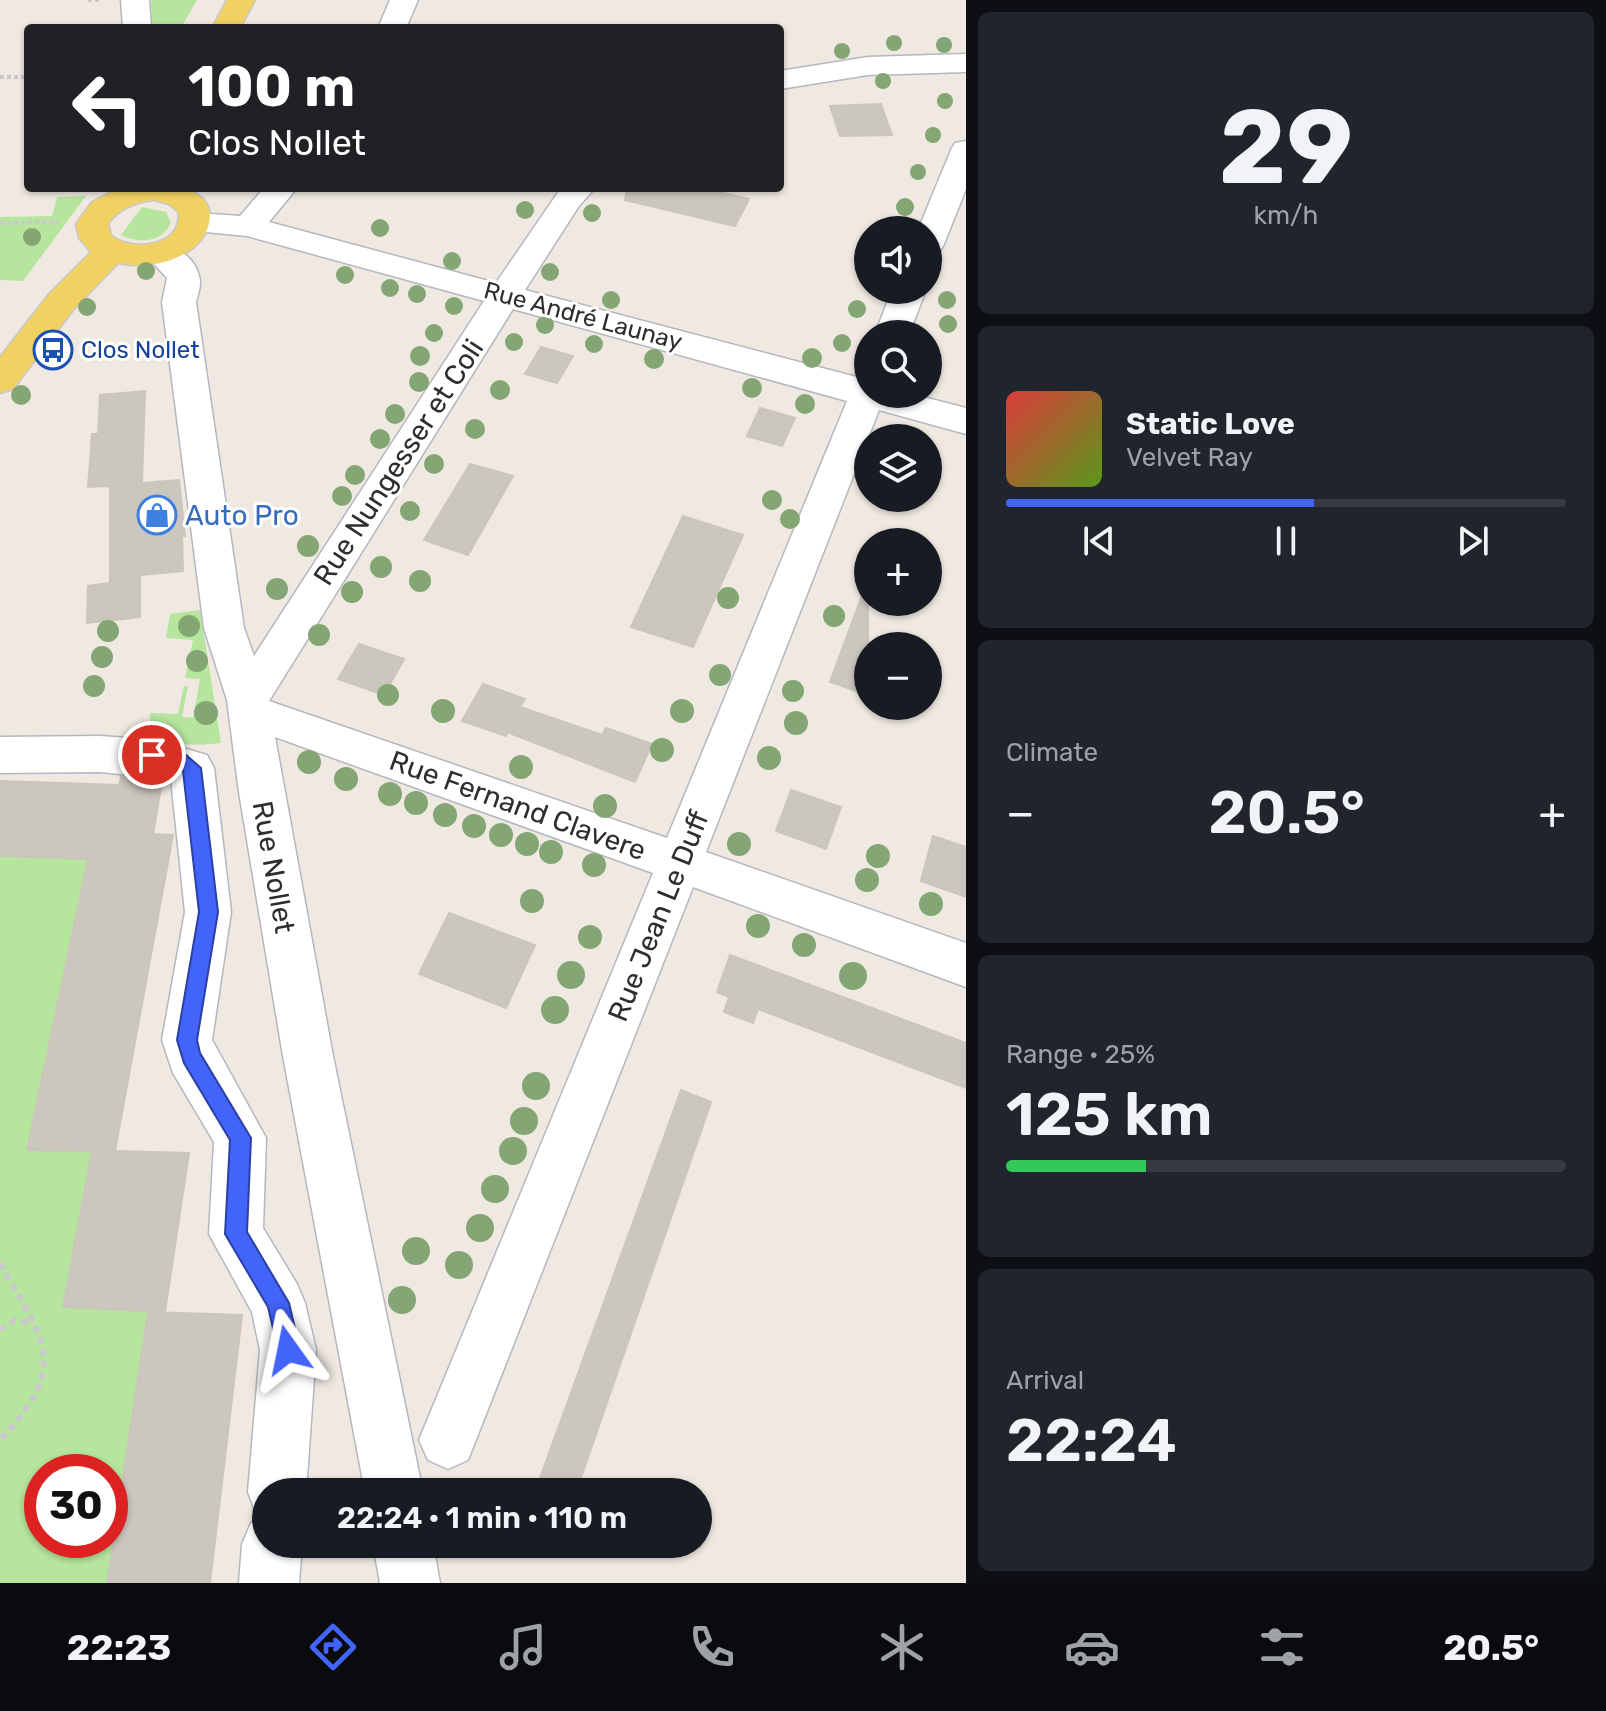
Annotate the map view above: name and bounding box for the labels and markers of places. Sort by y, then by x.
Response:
bus stop icon: Clos Nollet [32,329,74,371]
place label: Clos Nollet [81,336,200,364]
shop icon: Auto Pro [136,494,178,536]
place label: Auto Pro [185,499,299,532]
pin [118,721,186,789]

